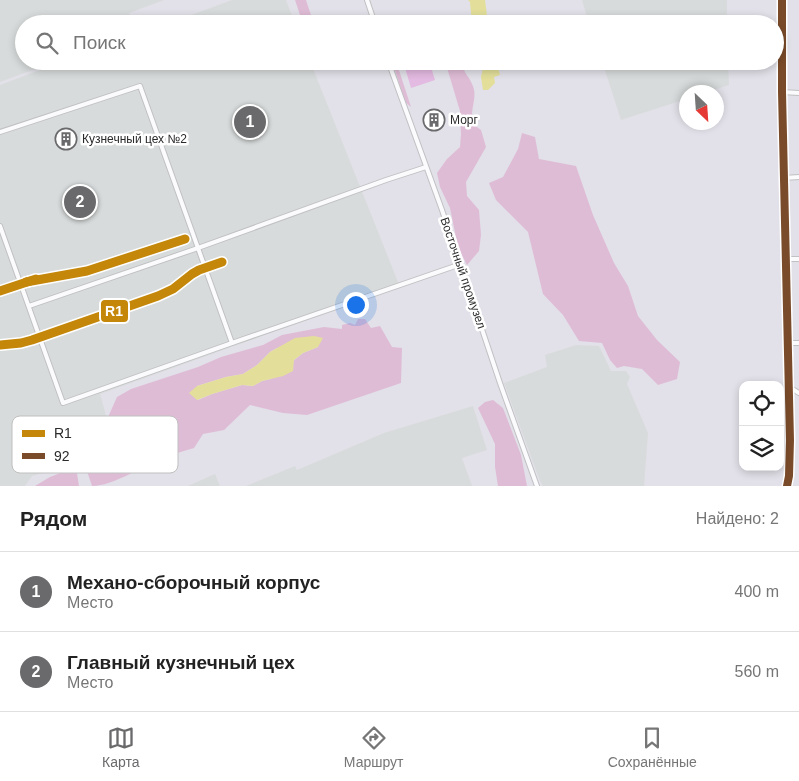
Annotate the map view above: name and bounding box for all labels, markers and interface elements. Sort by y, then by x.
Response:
search box [15,15,784,70]
icon: search [33,29,61,57]
text: Поиск [73,32,126,53]
north arrow [679,85,724,130]
pin: 1 [234,103,266,141]
building icon: Морг [422,108,446,132]
place label: Морг [450,113,478,127]
building icon: Кузнечный цех №2 [54,127,78,151]
place label: Кузнечный цех №2 [82,132,187,146]
pin: 2 [64,183,96,221]
street label: Восточный промузел [437,215,489,331]
your location [343,292,369,318]
line badge: R1 [100,299,129,323]
text: R1 [105,303,123,319]
map controls [739,381,784,471]
button: locate [739,381,784,426]
legend [12,416,178,473]
text: R1 [54,425,72,441]
button: layers [739,426,784,471]
text: 92 [54,448,70,464]
text: Рядом [20,507,87,530]
text: Найдено: 2 [696,510,779,527]
text: Механо-сборочный корпус [67,572,320,593]
text: 1 [32,583,40,600]
text: 400 m [735,583,779,600]
text: Место [67,594,113,611]
text: Главный кузнечный цех [67,652,295,673]
text: 2 [32,663,40,680]
text: 560 m [735,663,779,680]
text: Место [67,674,113,691]
tab: Карта [102,724,140,770]
tab: Маршрут [344,724,403,770]
tab: Сохранённые [608,724,697,770]

